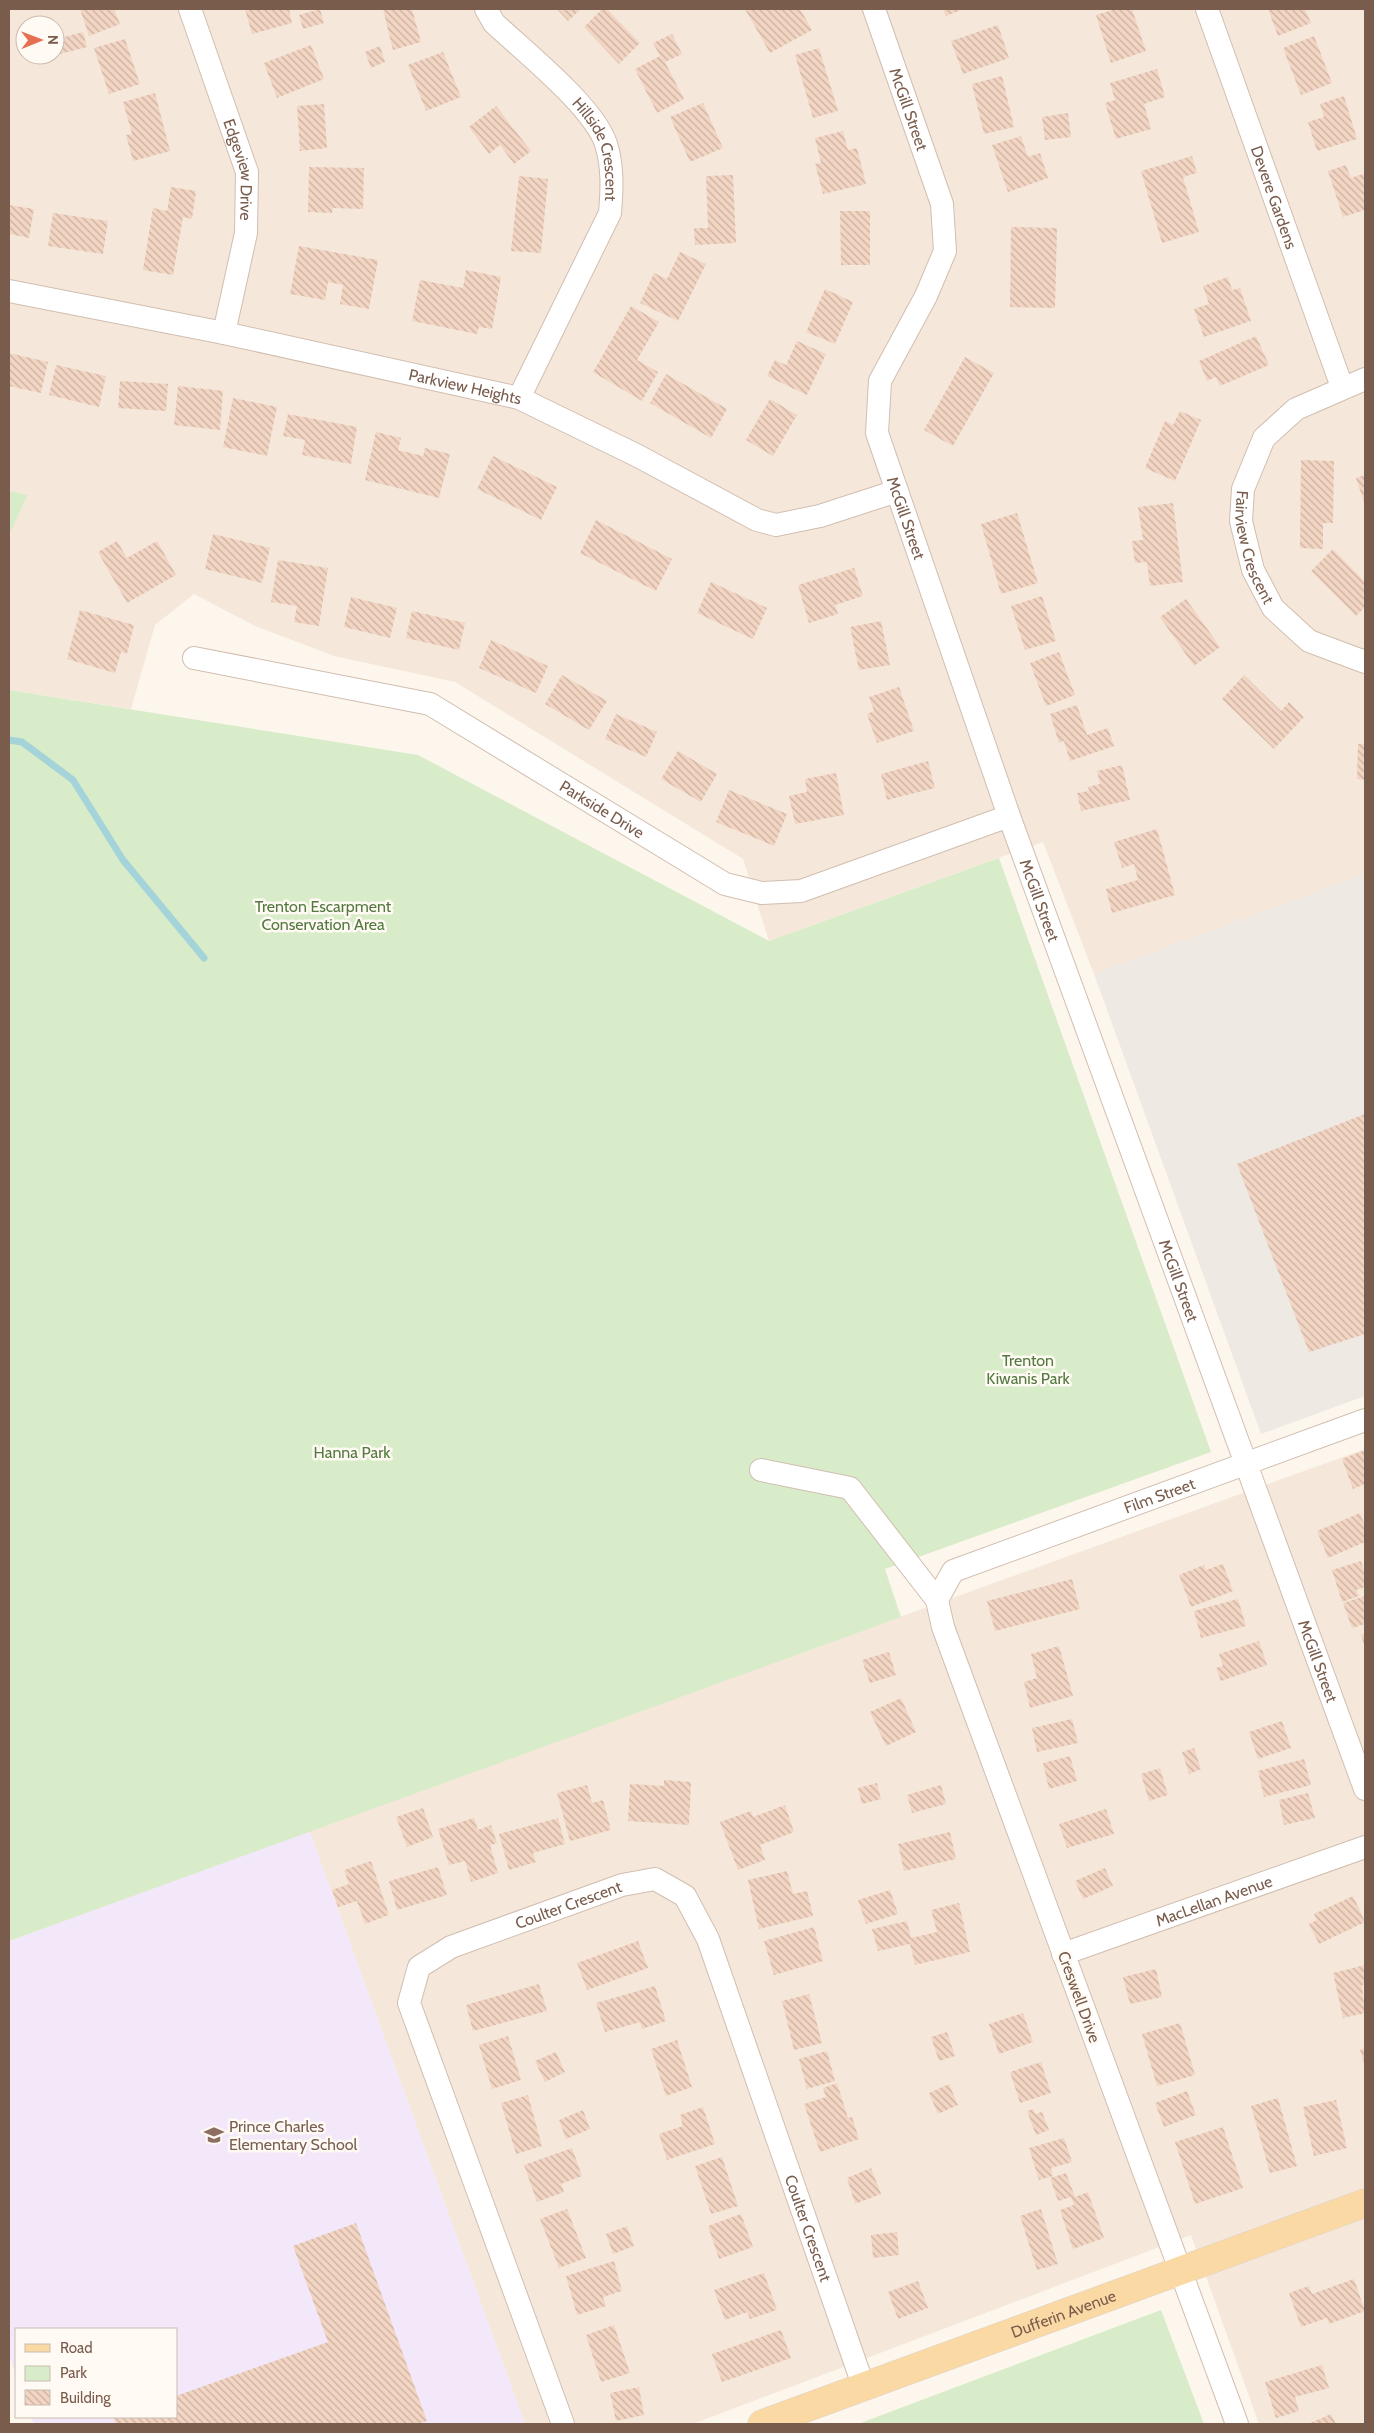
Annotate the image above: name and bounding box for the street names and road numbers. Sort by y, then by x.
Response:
street label: McGill Street [886,65,932,154]
street label: Hillside Crescent [569,93,621,202]
street label: Edgeview Drive [220,116,257,221]
street label: Devere Gardens [1247,143,1302,252]
street label: Parkview Heights [407,365,524,408]
street label: McGill Street [883,474,929,562]
street label: Fairview Crescent [1231,490,1279,607]
street label: Parkside Drive [556,776,648,842]
street label: McGill Street [1016,856,1064,945]
street label: McGill Street [1155,1237,1203,1325]
street label: Film Street [1121,1473,1198,1517]
street label: McGill Street [1294,1617,1342,1705]
street label: MacLellan Avenue [1153,1871,1275,1930]
street label: Coulter Crescent [512,1876,624,1933]
street label: Creswell Drive [1054,1949,1104,2045]
street label: Coulter Crescent [781,2172,836,2284]
street label: Dufferin Avenue [1008,2286,1118,2341]

